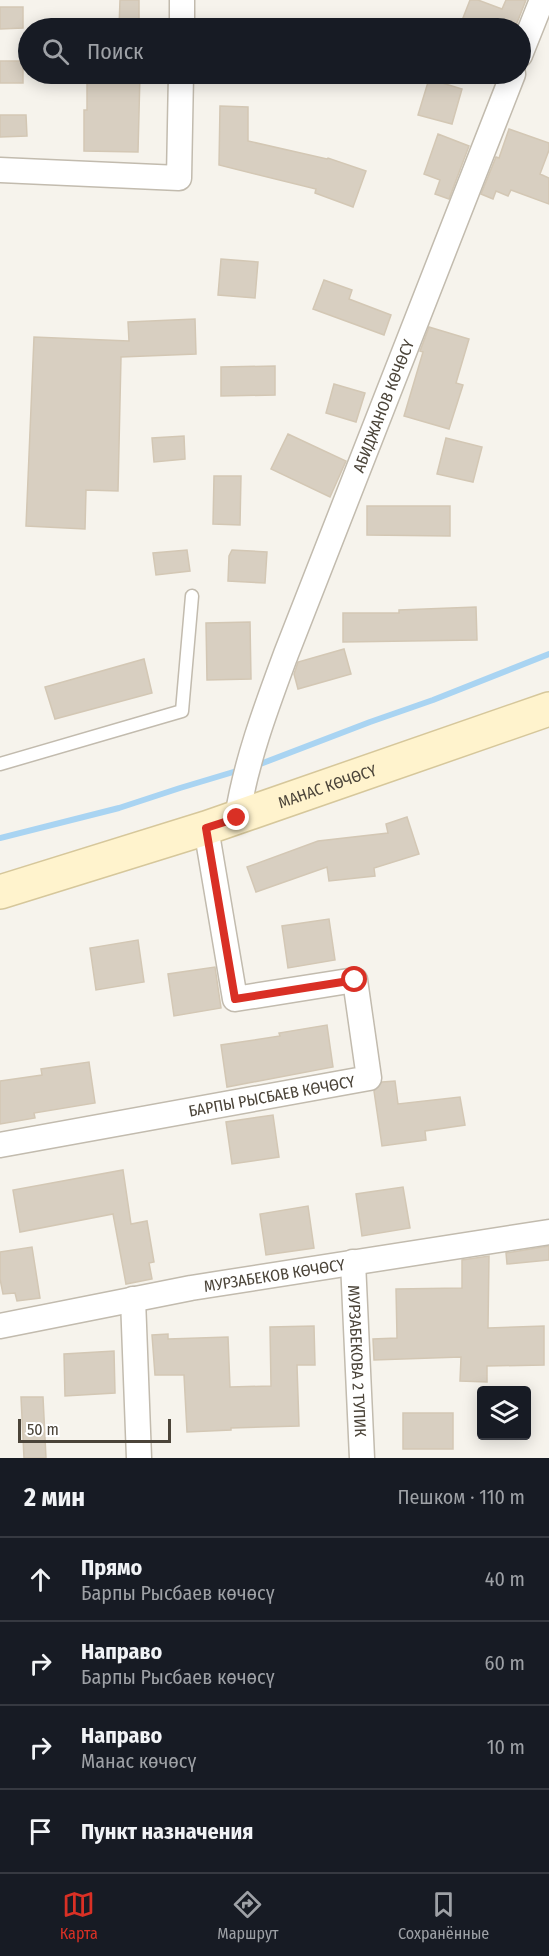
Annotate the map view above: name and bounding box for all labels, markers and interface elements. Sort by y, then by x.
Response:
search box [18,18,531,84]
icon: search [39,35,72,68]
text: Поиск [87,38,143,65]
street label: АБИДЖАНОВ КӨЧӨСҮ [349,337,418,475]
street label: МАНАС КӨЧӨСҮ [276,761,379,812]
route end [223,804,249,830]
route start [341,966,367,992]
street label: БАРПЫ РЫСБАЕВ КӨЧӨСҮ [187,1072,356,1121]
street label: МУРЗАБЕКОВ КӨЧӨСҮ [202,1255,346,1296]
street label: МУРЗАБЕКОВА 2 ТУПИК [344,1285,370,1438]
map controls [477,1386,531,1440]
button: layers [477,1386,531,1440]
scale bar [18,1416,171,1444]
text: 50 m [27,1420,59,1439]
text: 2 мин [24,1482,85,1513]
text: Пешком · 110 m [397,1485,525,1509]
text: Прямо [81,1554,142,1581]
icon: ahead [24,1563,57,1596]
text: 40 m [485,1567,525,1591]
text: Барпы Рысбаев көчөсү [81,1581,275,1605]
text: Направо [81,1638,162,1665]
icon: right [24,1647,57,1680]
text: 60 m [485,1651,525,1675]
text: Барпы Рысбаев көчөсү [81,1665,275,1689]
text: Направо [81,1722,162,1749]
icon: right [24,1731,57,1764]
text: 10 m [487,1735,525,1759]
text: Манас көчөсү [81,1749,196,1773]
icon: arrive [24,1815,57,1848]
text: Пункт назначения [81,1818,253,1845]
tab: Карта [60,1888,98,1943]
tab: Маршрут [217,1888,279,1943]
tab: Сохранённые [398,1888,489,1943]

